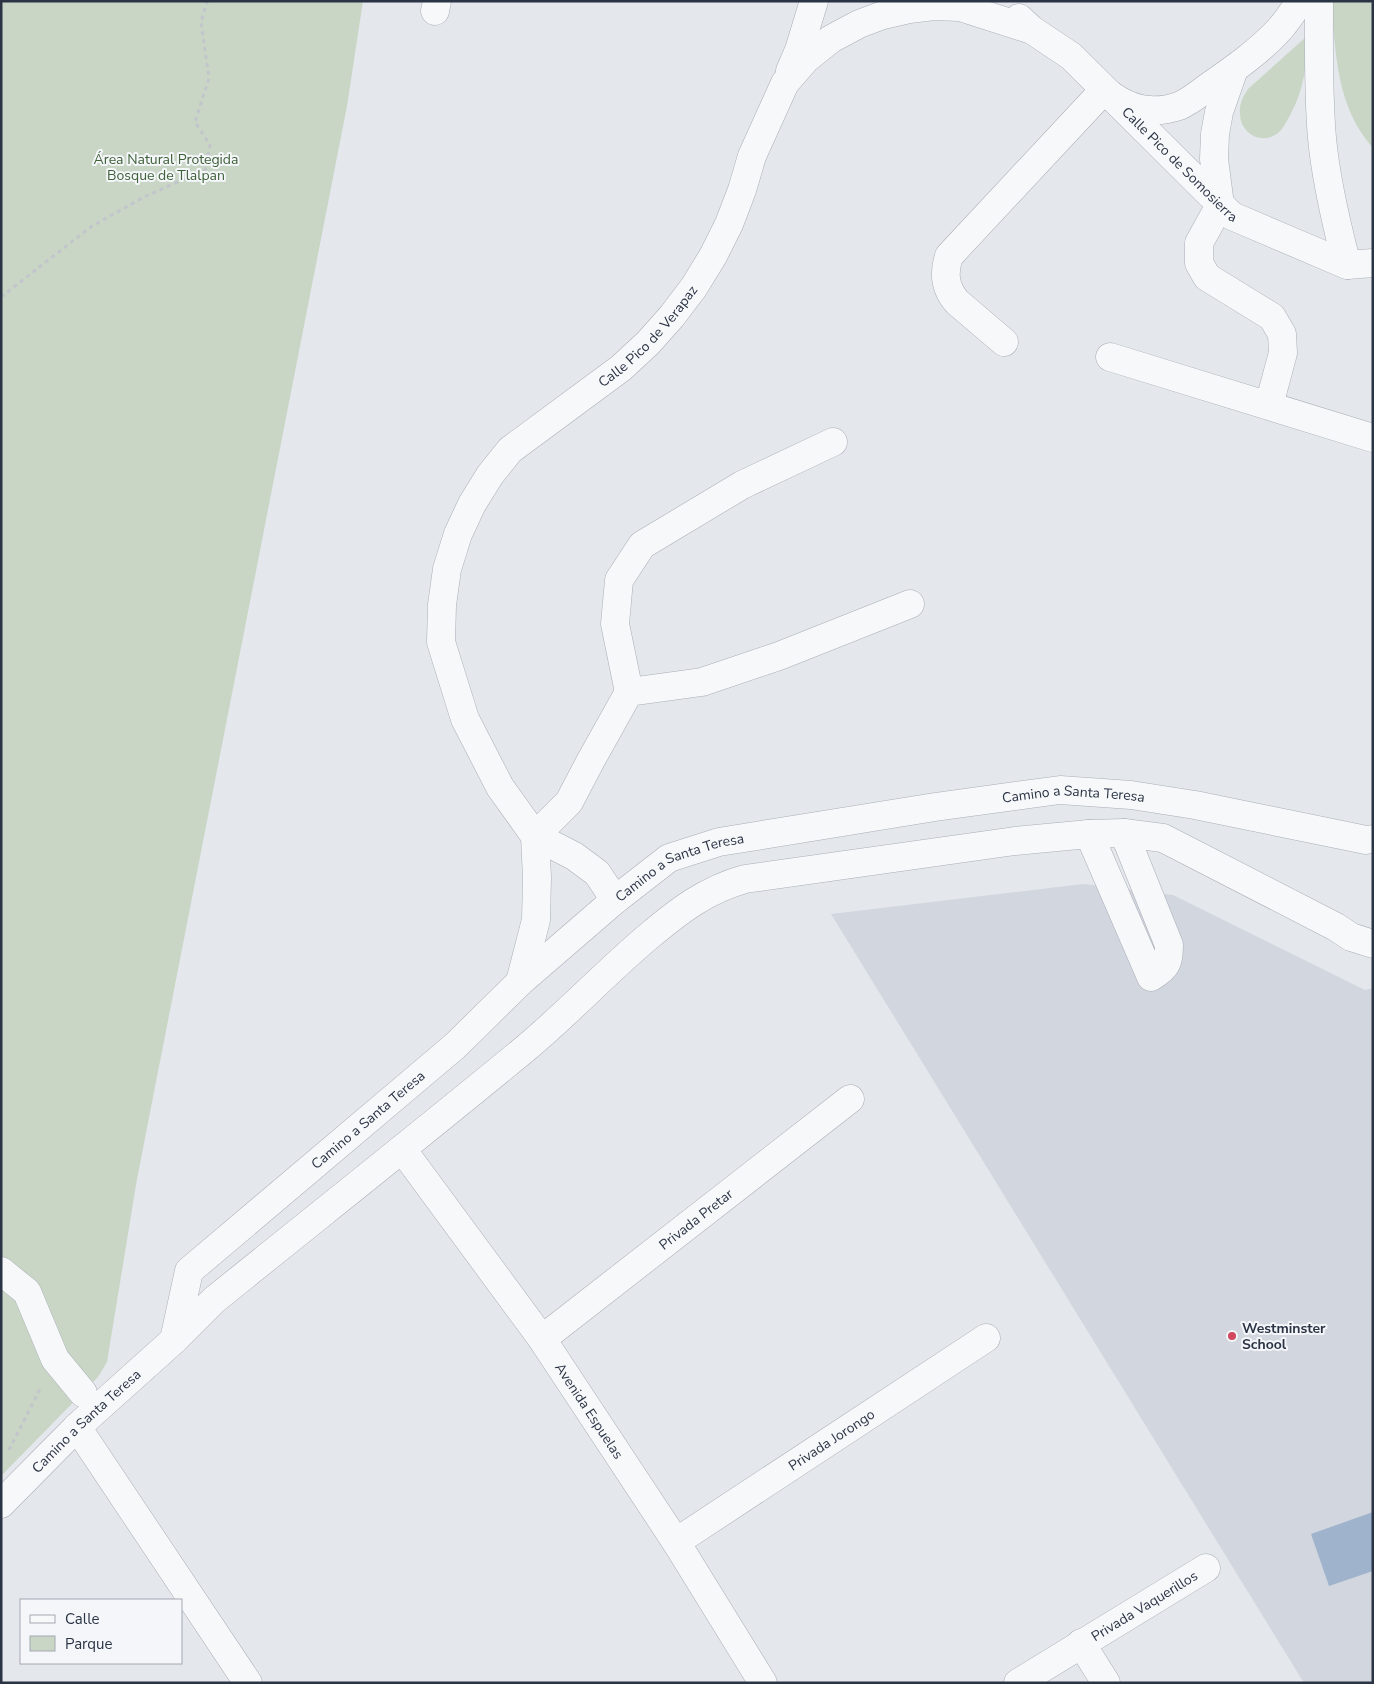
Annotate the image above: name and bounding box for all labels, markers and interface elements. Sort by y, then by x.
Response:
street label: Calle Pico de Somosierra [1118,102,1240,226]
park label: Área Natural Protegida Bosque de Tlalpan [94,150,238,185]
street label: Calle Pico de Verapaz [594,281,702,391]
street label: Camino a Santa Teresa [1001,781,1146,807]
street label: Camino a Santa Teresa [611,829,745,906]
street label: Camino a Santa Teresa [307,1066,429,1173]
street label: Privada Pretar [655,1184,737,1254]
place label: Westminster School [1242,1319,1326,1354]
marker: Westminster School [1226,1330,1238,1342]
street label: Avenida Espuelas [551,1359,628,1463]
street label: Camino a Santa Teresa [27,1365,145,1477]
street label: Privada Jorongo [784,1404,878,1475]
street label: Privada Vaquerillos [1087,1566,1201,1646]
legend [20,1599,182,1664]
text: Calle [65,1609,100,1629]
text: Parque [65,1634,113,1654]

